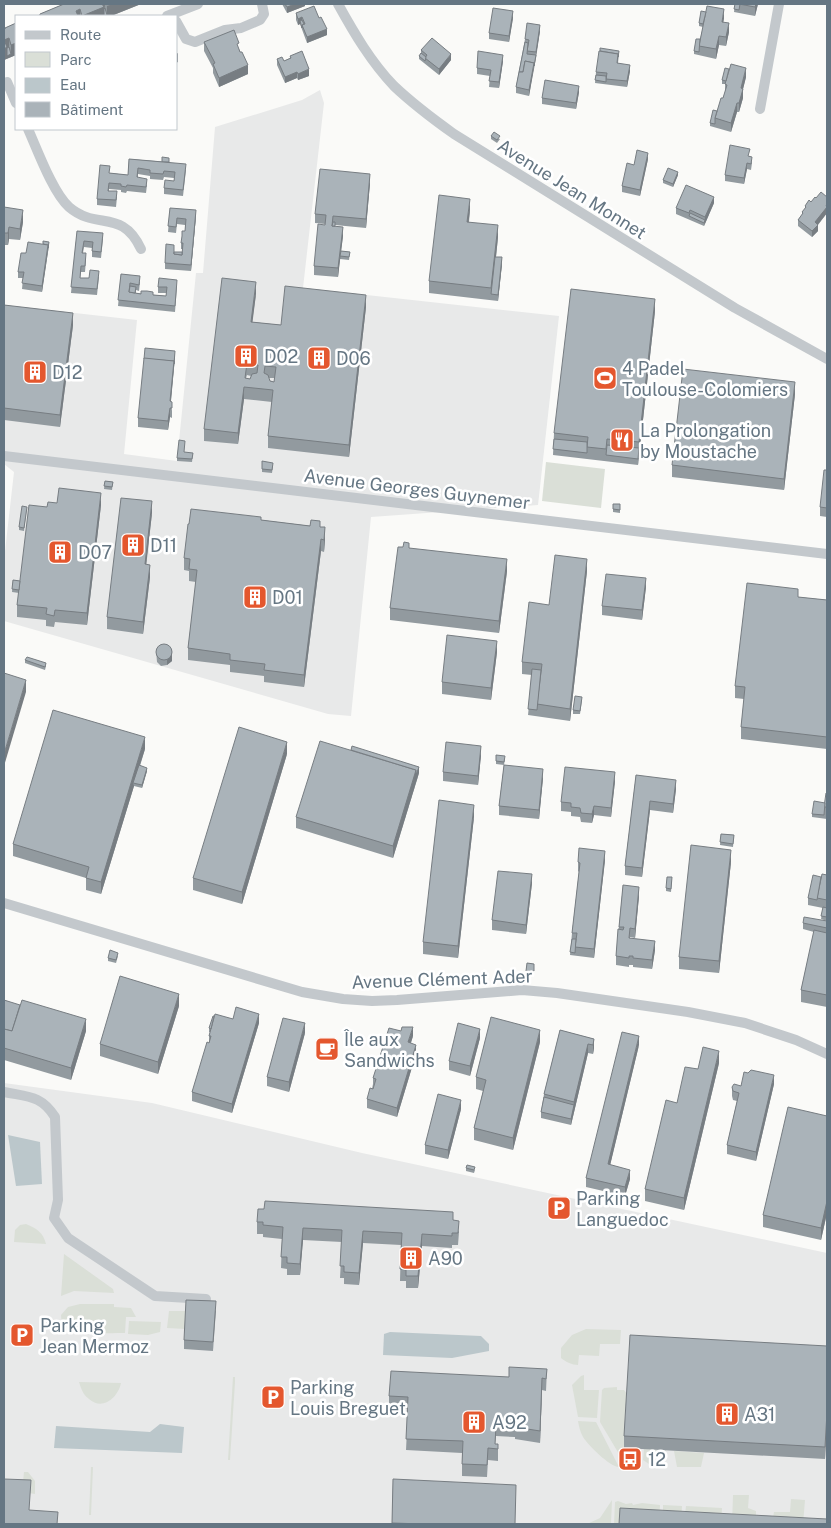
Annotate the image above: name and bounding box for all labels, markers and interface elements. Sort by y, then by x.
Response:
legend [15,15,178,130]
text: Route [60,26,101,43]
text: Parc [60,51,92,68]
text: Eau [60,76,86,93]
text: Bâtiment [60,101,123,118]
street label: Avenue Jean Monnet [494,135,650,243]
building icon: D02 [233,343,259,369]
building icon: D06 [306,345,332,371]
place label: D02 [264,346,298,367]
place label: D06 [336,348,371,369]
place label: 4 Padel Toulouse-Colomiers [622,358,788,400]
building icon: D12 [22,359,48,385]
place label: D12 [52,362,83,383]
sports icon: 4 Padel Toulouse-Colomiers [592,365,618,391]
place label: La Prolongation by Moustache [640,420,771,462]
restaurant icon: La Prolongation by Moustache [609,427,635,453]
street label: Avenue Georges Guynemer [303,465,531,513]
building icon: D11 [120,532,146,558]
place label: D11 [150,535,177,556]
building icon: D07 [47,539,73,565]
place label: D07 [78,542,112,563]
building icon: D01 [242,584,268,610]
place label: D01 [272,587,303,608]
street label: Avenue Clément Ader [351,965,533,993]
place label: Île aux Sandwichs [343,1029,435,1071]
cafe icon: Île aux Sandwichs [314,1036,340,1062]
place label: Parking Languedoc [576,1188,669,1230]
parking icon: Parking Languedoc [546,1195,572,1221]
building icon: A90 [398,1245,424,1271]
place label: A90 [428,1248,463,1269]
place label: Parking Jean Mermoz [40,1315,149,1357]
parking icon: Parking Jean Mermoz [9,1322,35,1348]
place label: Parking Louis Breguet [290,1377,406,1419]
parking icon: Parking Louis Breguet [260,1384,286,1410]
building icon: A31 [714,1401,740,1427]
place label: A31 [744,1404,775,1425]
building icon: A92 [461,1409,487,1435]
place label: A92 [492,1412,527,1433]
bus stop icon: 12 [617,1446,643,1472]
place label: 12 [648,1449,666,1470]

